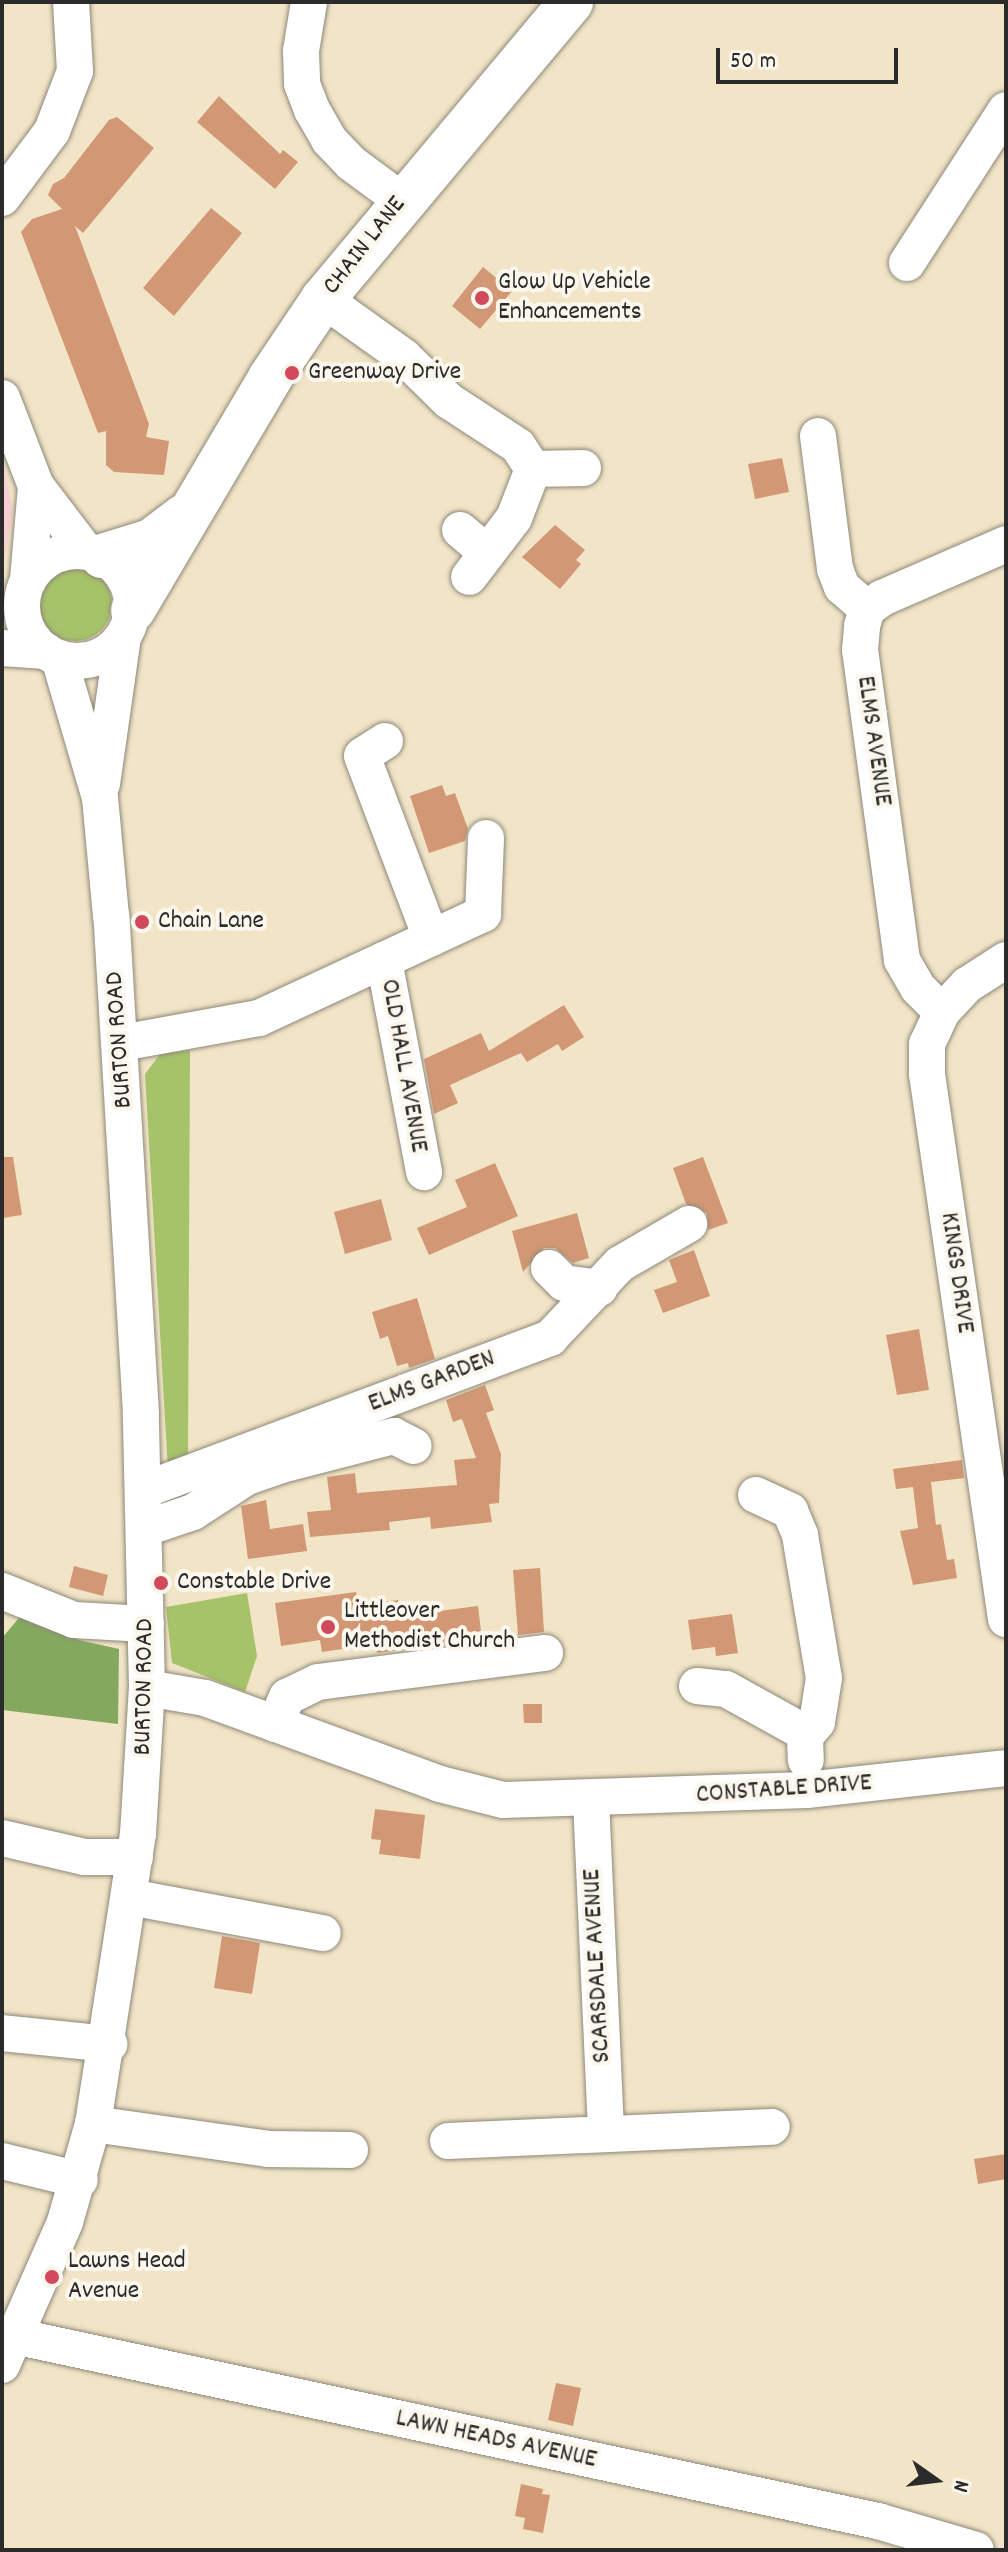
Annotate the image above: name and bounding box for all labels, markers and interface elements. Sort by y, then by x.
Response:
scale bar [720,32,902,82]
text: 50 m [730,45,776,79]
street label: CHAIN LANE [317,190,413,302]
place label: Glow Up Vehicle Enhancements [498,267,651,328]
marker: Glow Up Vehicle Enhancements [473,289,491,307]
place label: Greenway Drive [308,357,461,389]
marker: Greenway Drive [283,364,301,382]
street label: ELMS AVENUE [848,674,898,808]
place label: Chain Lane [158,906,264,938]
marker: Chain Lane [133,913,151,931]
street label: BURTON ROAD [100,971,140,1109]
street label: OLD HALL AVENUE [372,977,434,1155]
street label: KINGS DRIVE [932,1210,980,1336]
street label: ELMS GARDEN [364,1344,500,1420]
place label: Constable Drive [177,1567,331,1599]
marker: Constable Drive [152,1574,170,1592]
place label: Littleover Methodist Church [344,1596,515,1658]
street label: BURTON ROAD [128,1618,162,1756]
marker: Littleover Methodist Church [319,1618,337,1636]
street label: CONSTABLE DRIVE [695,1768,873,1812]
street label: SCARSDALE AVENUE [577,1868,619,2064]
place label: Lawns Head Avenue [68,2246,186,2308]
marker: Lawns Head Avenue [43,2268,61,2286]
street label: LAWN HEADS AVENUE [393,2403,599,2477]
north arrow [896,2440,976,2520]
text: N [943,2477,976,2495]

